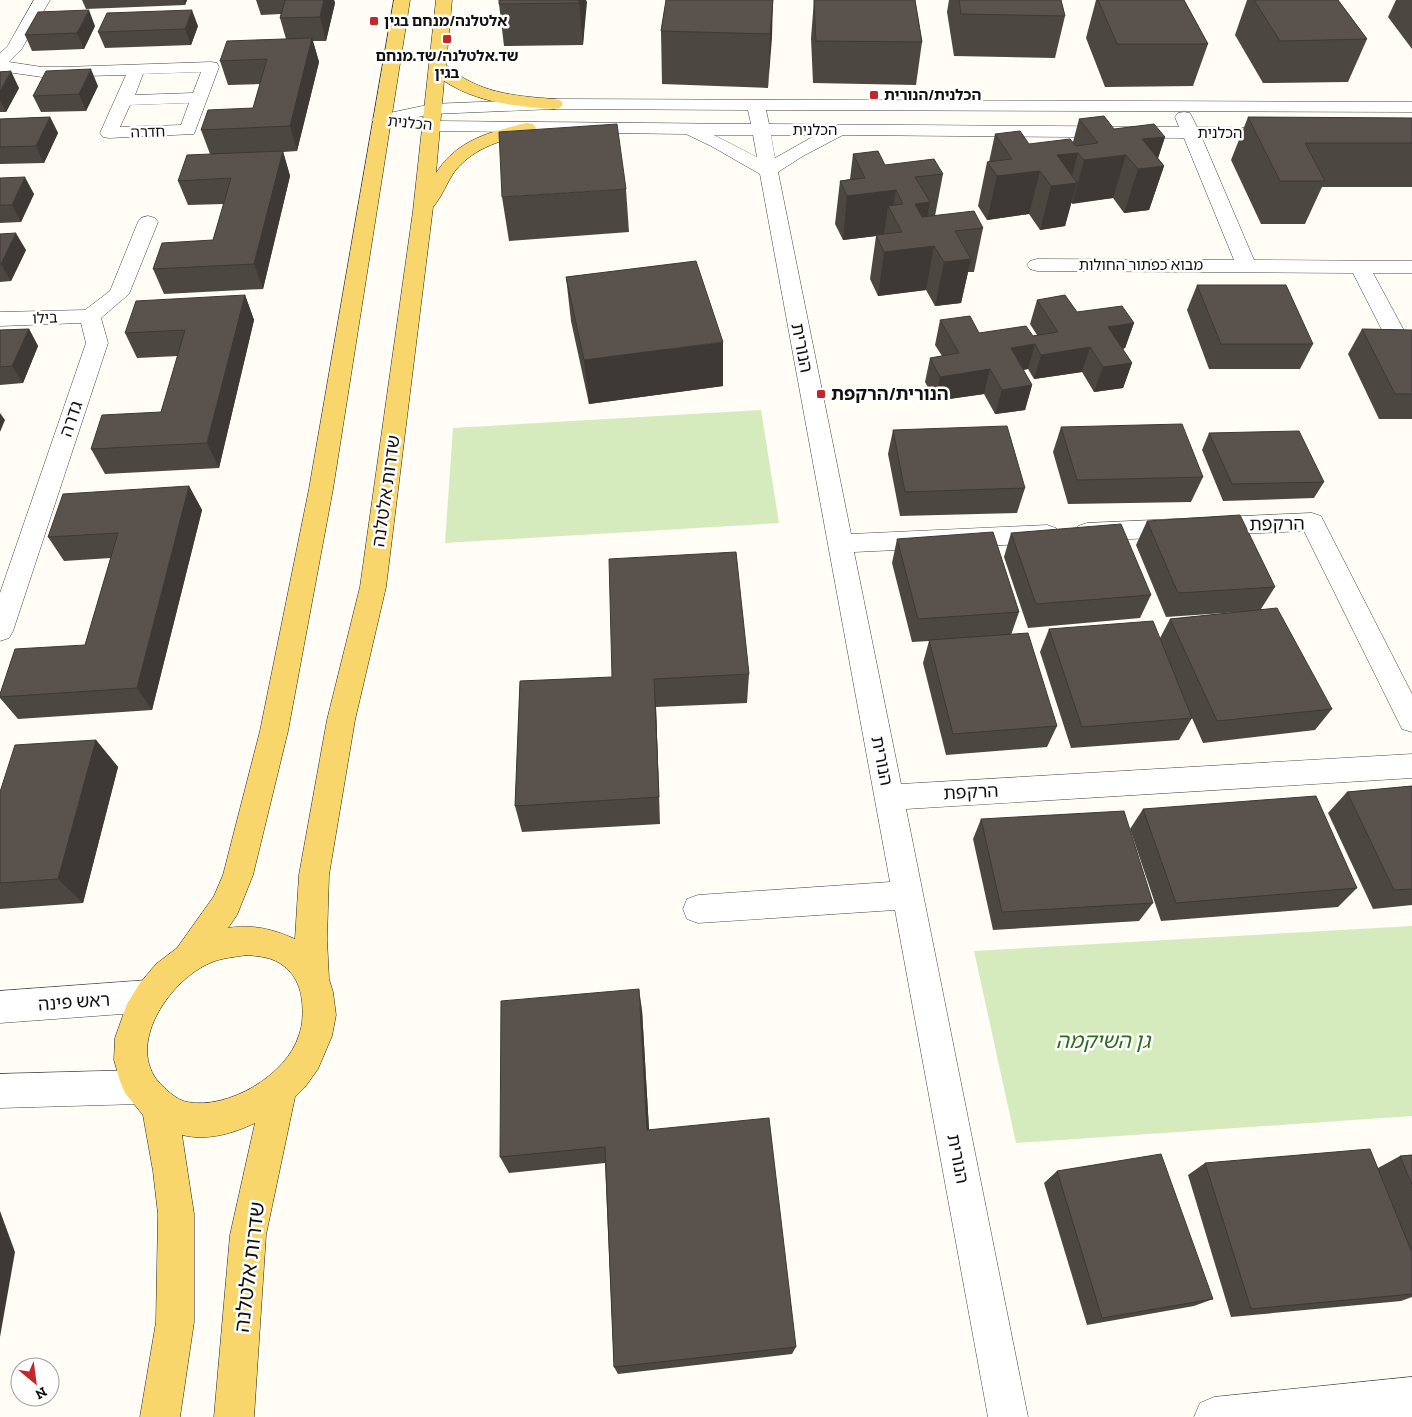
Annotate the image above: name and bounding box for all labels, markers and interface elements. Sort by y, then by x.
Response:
place label: אלטלנה/מנחם בגין [384,12,507,30]
marker: אלטלנה/מנחם בגין [368,15,380,27]
marker: שד.אלטלנה/שד.מנחם בגין [441,33,453,45]
place label: שד.אלטלנה/שד.מנחם בגין [375,47,519,82]
place label: הכלנית/הנורית [884,86,981,104]
marker: הכלנית/הנורית [868,89,880,101]
street label: הכלנית [387,112,433,134]
street label: הכלנית [793,121,837,139]
street label: חדרה [130,122,166,142]
street label: הכלנית [1198,124,1242,142]
street label: מבוא כפתור החולות [1079,256,1203,274]
street label: בילו [32,309,58,327]
street label: הנורית [786,321,818,375]
place label: הנורית/הרקפת [831,383,949,405]
marker: הנורית/הרקפת [815,388,827,400]
street label: גדרה [55,398,87,440]
street label: שדרות אלטלנה [367,434,405,548]
street label: הרקפת [1249,513,1305,535]
street label: הנורית [866,734,898,788]
street label: הרקפת [943,780,999,804]
street label: ראש פינה [37,989,111,1015]
park label: גן השיקמה [1056,1028,1152,1053]
street label: הנורית [942,1132,974,1186]
street label: שדרות אלטלנה [229,1200,269,1334]
north arrow [10,1357,60,1407]
text: N [32,1383,50,1403]

